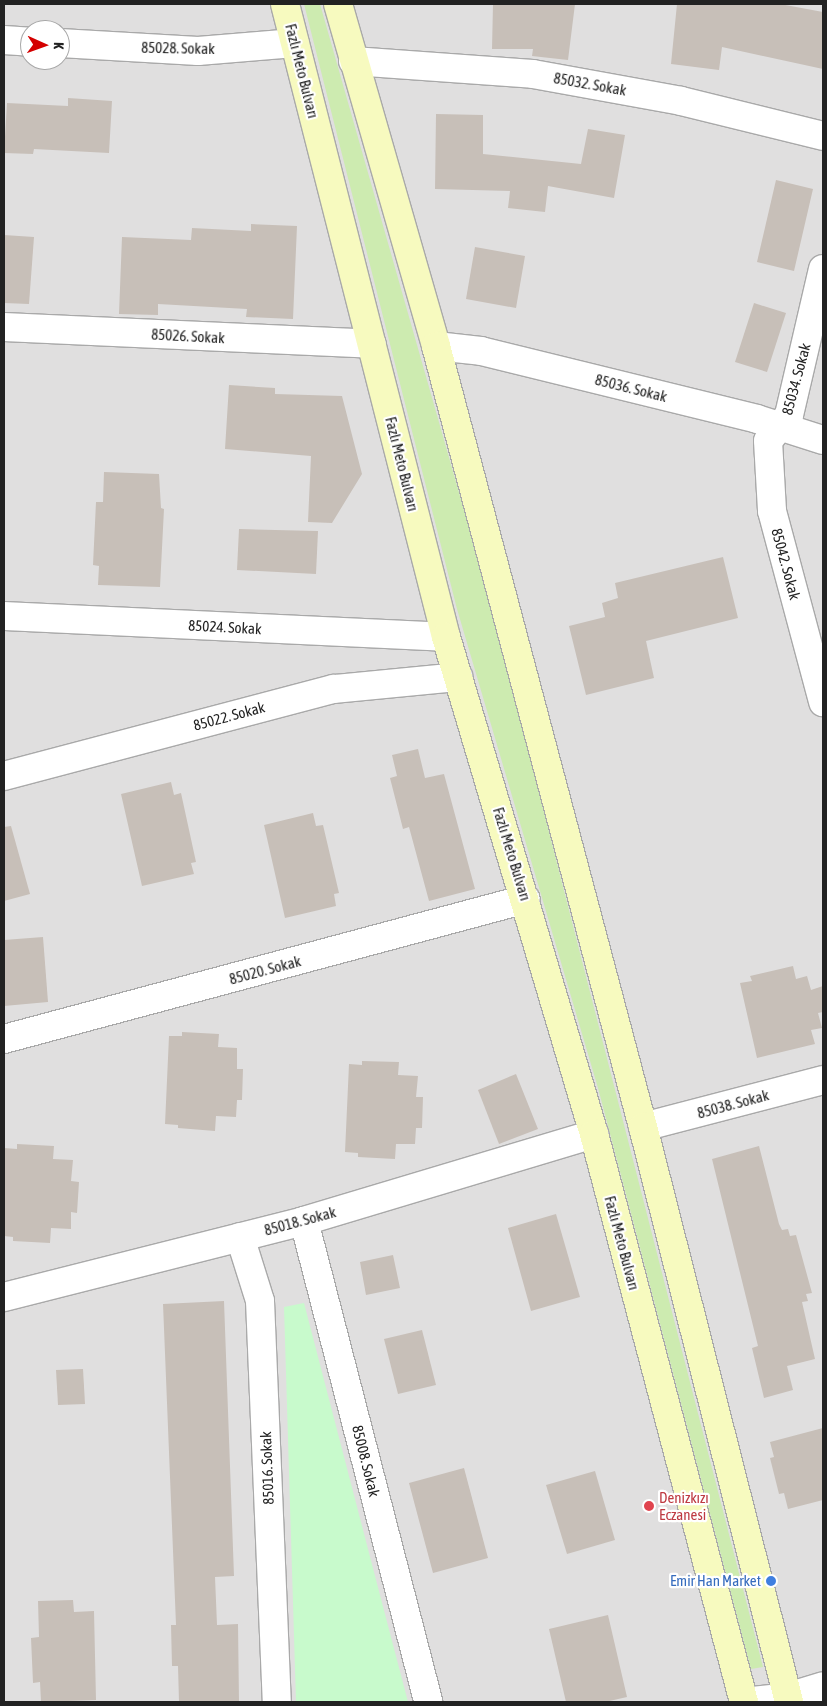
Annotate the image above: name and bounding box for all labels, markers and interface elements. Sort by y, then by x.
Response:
north arrow [20,20,70,70]
street label: Fazlı Meto Bulvarı [282,22,322,120]
street label: 85028. Sokak [141,38,215,58]
text: K [51,42,67,49]
street label: 85032. Sokak [552,69,628,99]
street label: 85026. Sokak [151,325,225,347]
street label: 85034. Sokak [778,341,814,417]
street label: 85036. Sokak [593,370,669,406]
street label: Fazlı Meto Bulvarı [382,415,422,513]
street label: 85042. Sokak [768,526,804,602]
street label: 85024. Sokak [188,616,262,638]
street label: 85022. Sokak [191,698,267,734]
street label: Fazlı Meto Bulvarı [489,805,535,903]
street label: 85020. Sokak [227,952,303,988]
street label: 85038. Sokak [695,1086,771,1122]
street label: Fazlı Meto Bulvarı [601,1194,643,1292]
street label: 85018. Sokak [262,1203,338,1239]
street label: 85008. Sokak [348,1423,384,1499]
street label: 85016. Sokak [257,1431,277,1505]
place label: Denizkızı Eczanesi [659,1488,709,1523]
marker: Denizkızı Eczanesi [643,1500,655,1512]
place label: Emir Han Market [670,1572,761,1590]
marker: Emir Han Market [765,1575,777,1587]

